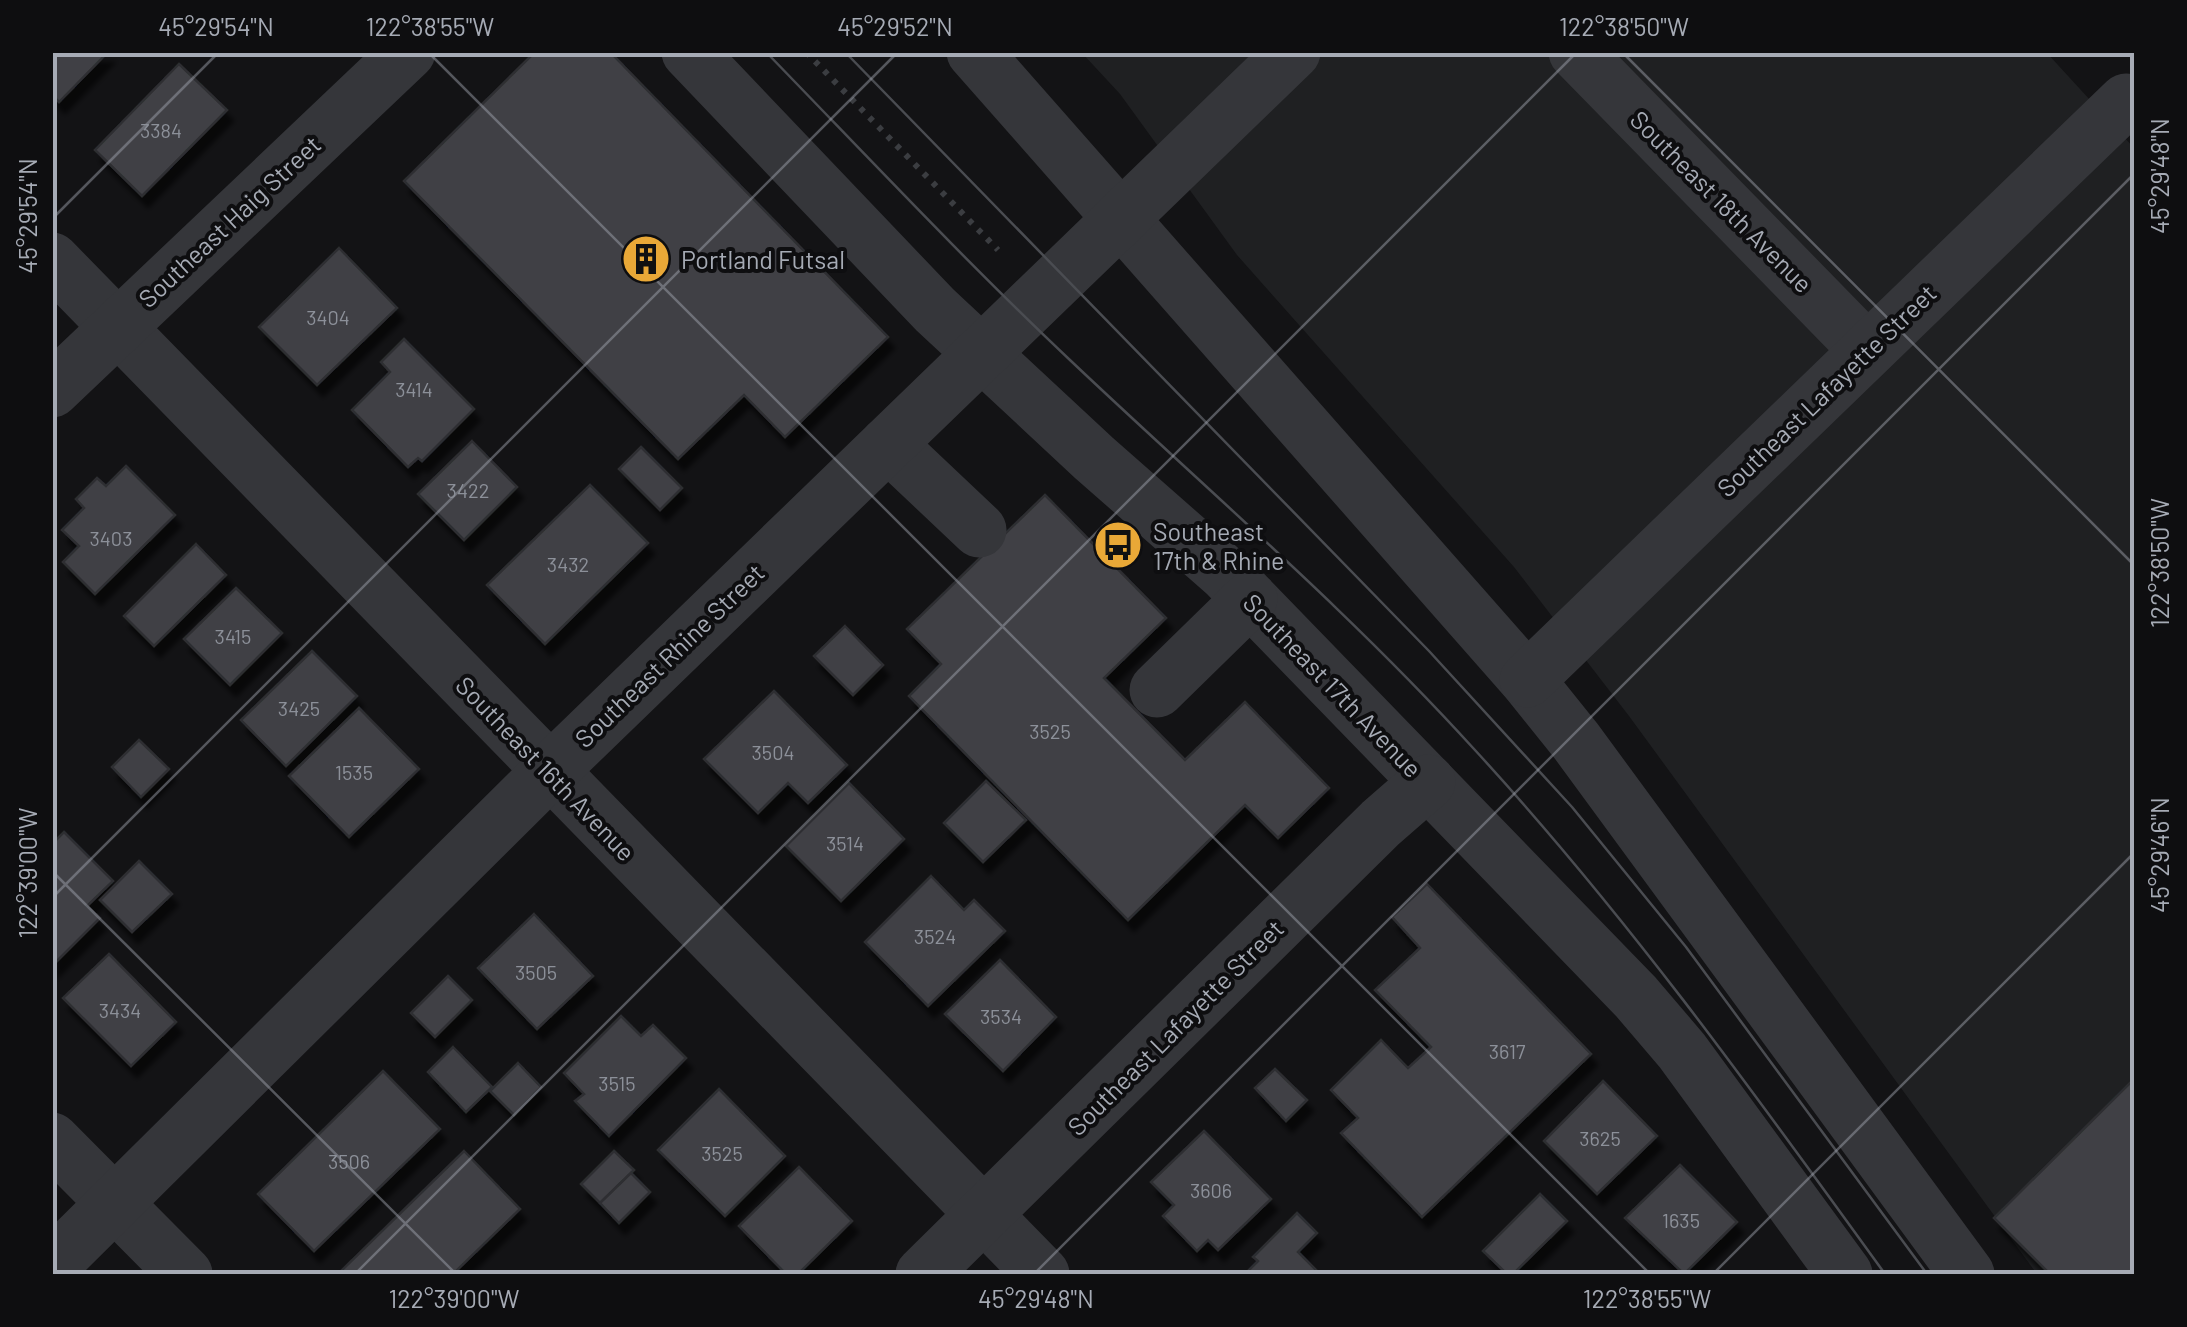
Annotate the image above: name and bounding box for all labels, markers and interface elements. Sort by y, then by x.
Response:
text: 45°29'54"N [158,11,274,41]
text: 122°38'55"W [366,11,494,41]
text: 45°29'52"N [837,11,953,41]
text: 122°38'50"W [1559,11,1689,41]
street label: Southeast 18th Avenue [1625,104,1819,298]
house number: 3384 [140,118,182,142]
text: 45°29'48"N [2144,118,2174,234]
street label: Southeast Haig Street [132,129,326,313]
text: 45°29'54"N [12,158,42,274]
building icon: Portland Futsal [620,233,672,285]
place label: Portland Futsal [681,244,845,274]
street label: Southeast Lafayette Street [1710,278,1942,502]
house number: 3404 [306,305,350,329]
house number: 3414 [395,377,433,401]
house number: 3422 [447,478,489,502]
text: 122°38'50"W [2144,498,2174,628]
place label: Southeast 17th & Rhine [1153,516,1284,575]
bus stop icon: Southeast 17th & Rhine [1092,519,1144,571]
house number: 3403 [90,526,132,550]
house number: 3432 [547,552,589,576]
street label: Southeast Rhine Street [568,557,770,753]
street label: Southeast 17th Avenue [1238,587,1428,783]
house number: 3415 [215,624,251,648]
street label: Southeast 16th Avenue [450,670,642,866]
house number: 3425 [278,696,320,720]
house number: 3525 [1029,719,1071,743]
house number: 3504 [752,740,794,764]
house number: 1535 [335,760,373,784]
text: 45°29'46"N [2144,797,2174,913]
text: 122°39'00"W [12,807,42,939]
house number: 3514 [826,831,864,855]
street label: Southeast Lafayette Street [1061,913,1289,1141]
house number: 3524 [914,924,956,948]
house number: 3505 [515,960,557,984]
house number: 3434 [99,998,141,1022]
house number: 3534 [980,1004,1022,1028]
house number: 3617 [1489,1039,1526,1063]
house number: 3515 [598,1071,636,1095]
house number: 3625 [1579,1126,1621,1150]
house number: 3525 [701,1141,743,1165]
house number: 3506 [328,1149,370,1173]
house number: 3606 [1190,1178,1232,1202]
house number: 1635 [1662,1208,1700,1232]
text: 122°39'00"W [388,1283,520,1313]
text: 45°29'48"N [978,1283,1094,1313]
text: 122°38'55"W [1583,1283,1711,1313]

